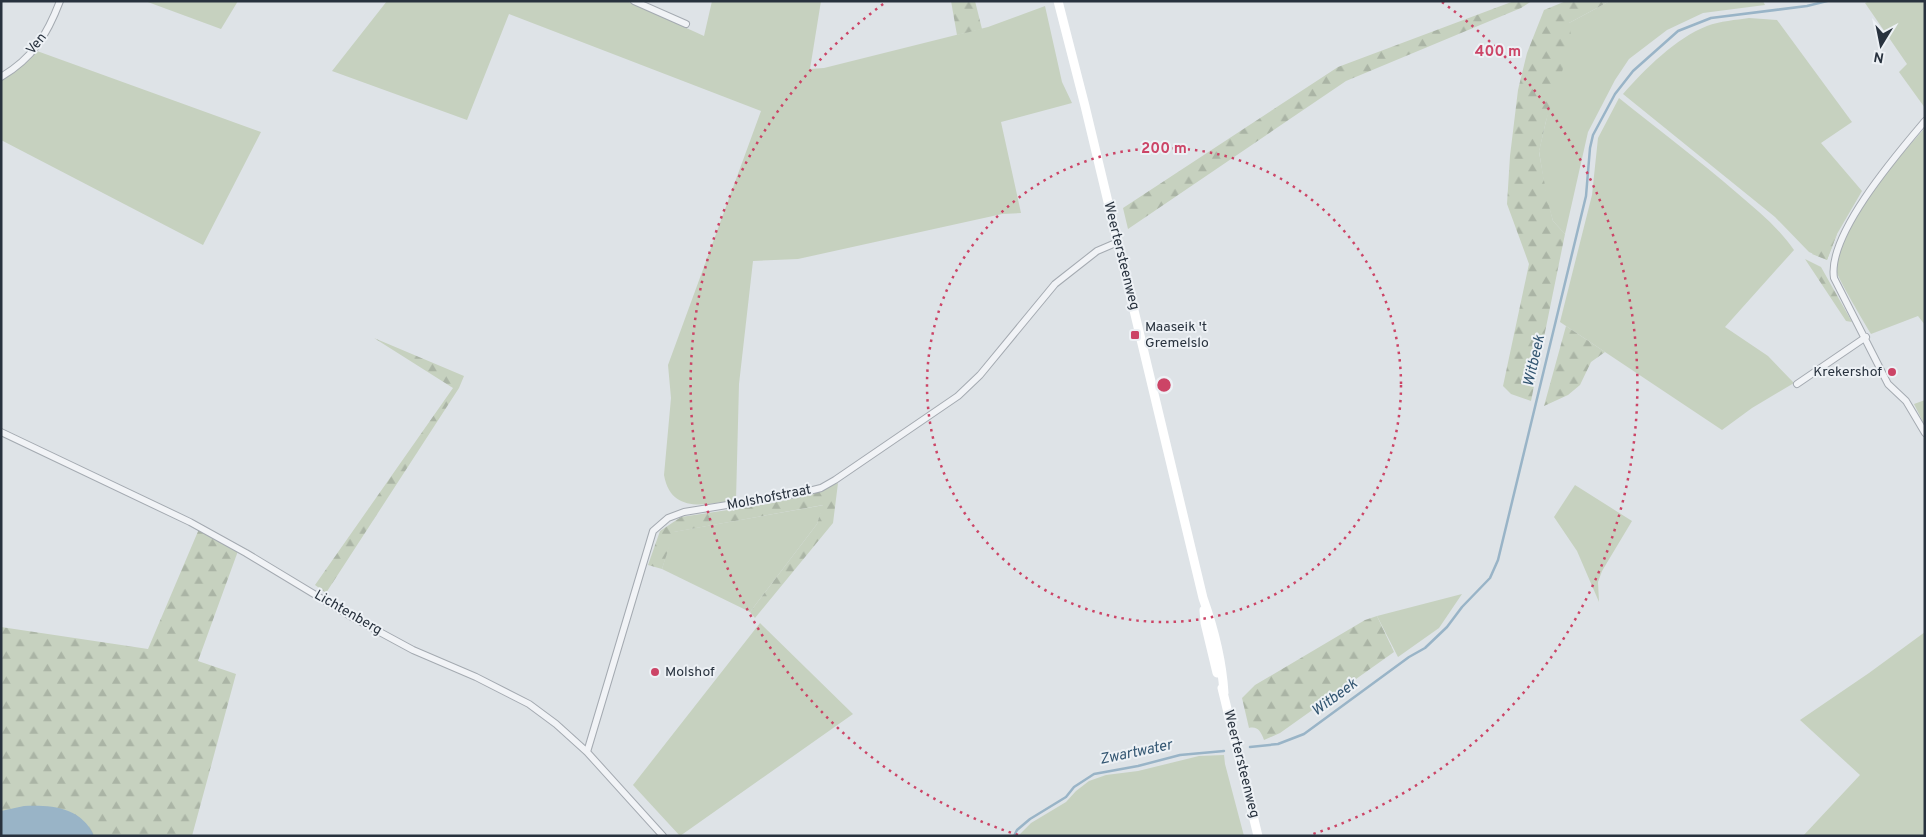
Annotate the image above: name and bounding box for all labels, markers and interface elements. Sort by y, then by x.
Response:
north arrow [1856,20,1906,70]
street label: Ven [23,30,51,58]
text: 400 m [1475,43,1521,62]
text: N [1873,47,1885,66]
text: 200 m [1141,140,1187,159]
street label: Weertersteenweg [1099,200,1143,312]
place label: Maaseik 't Gremelslo [1145,319,1209,352]
marker: Maaseik 't Gremelslo [1129,329,1141,341]
water label: Witbeek [1520,333,1550,389]
place label: Krekershof [1813,364,1882,381]
marker: Krekershof [1886,366,1898,378]
centre of rings [1155,376,1173,394]
street label: Molshofstraat [725,481,813,515]
street label: Lichtenberg [311,587,385,639]
place label: Molshof [665,664,715,681]
marker: Molshof [649,666,661,678]
water label: Witbeek [1308,675,1362,721]
street label: Weertersteenweg [1219,708,1263,820]
water label: Zwartwater [1098,736,1175,770]

